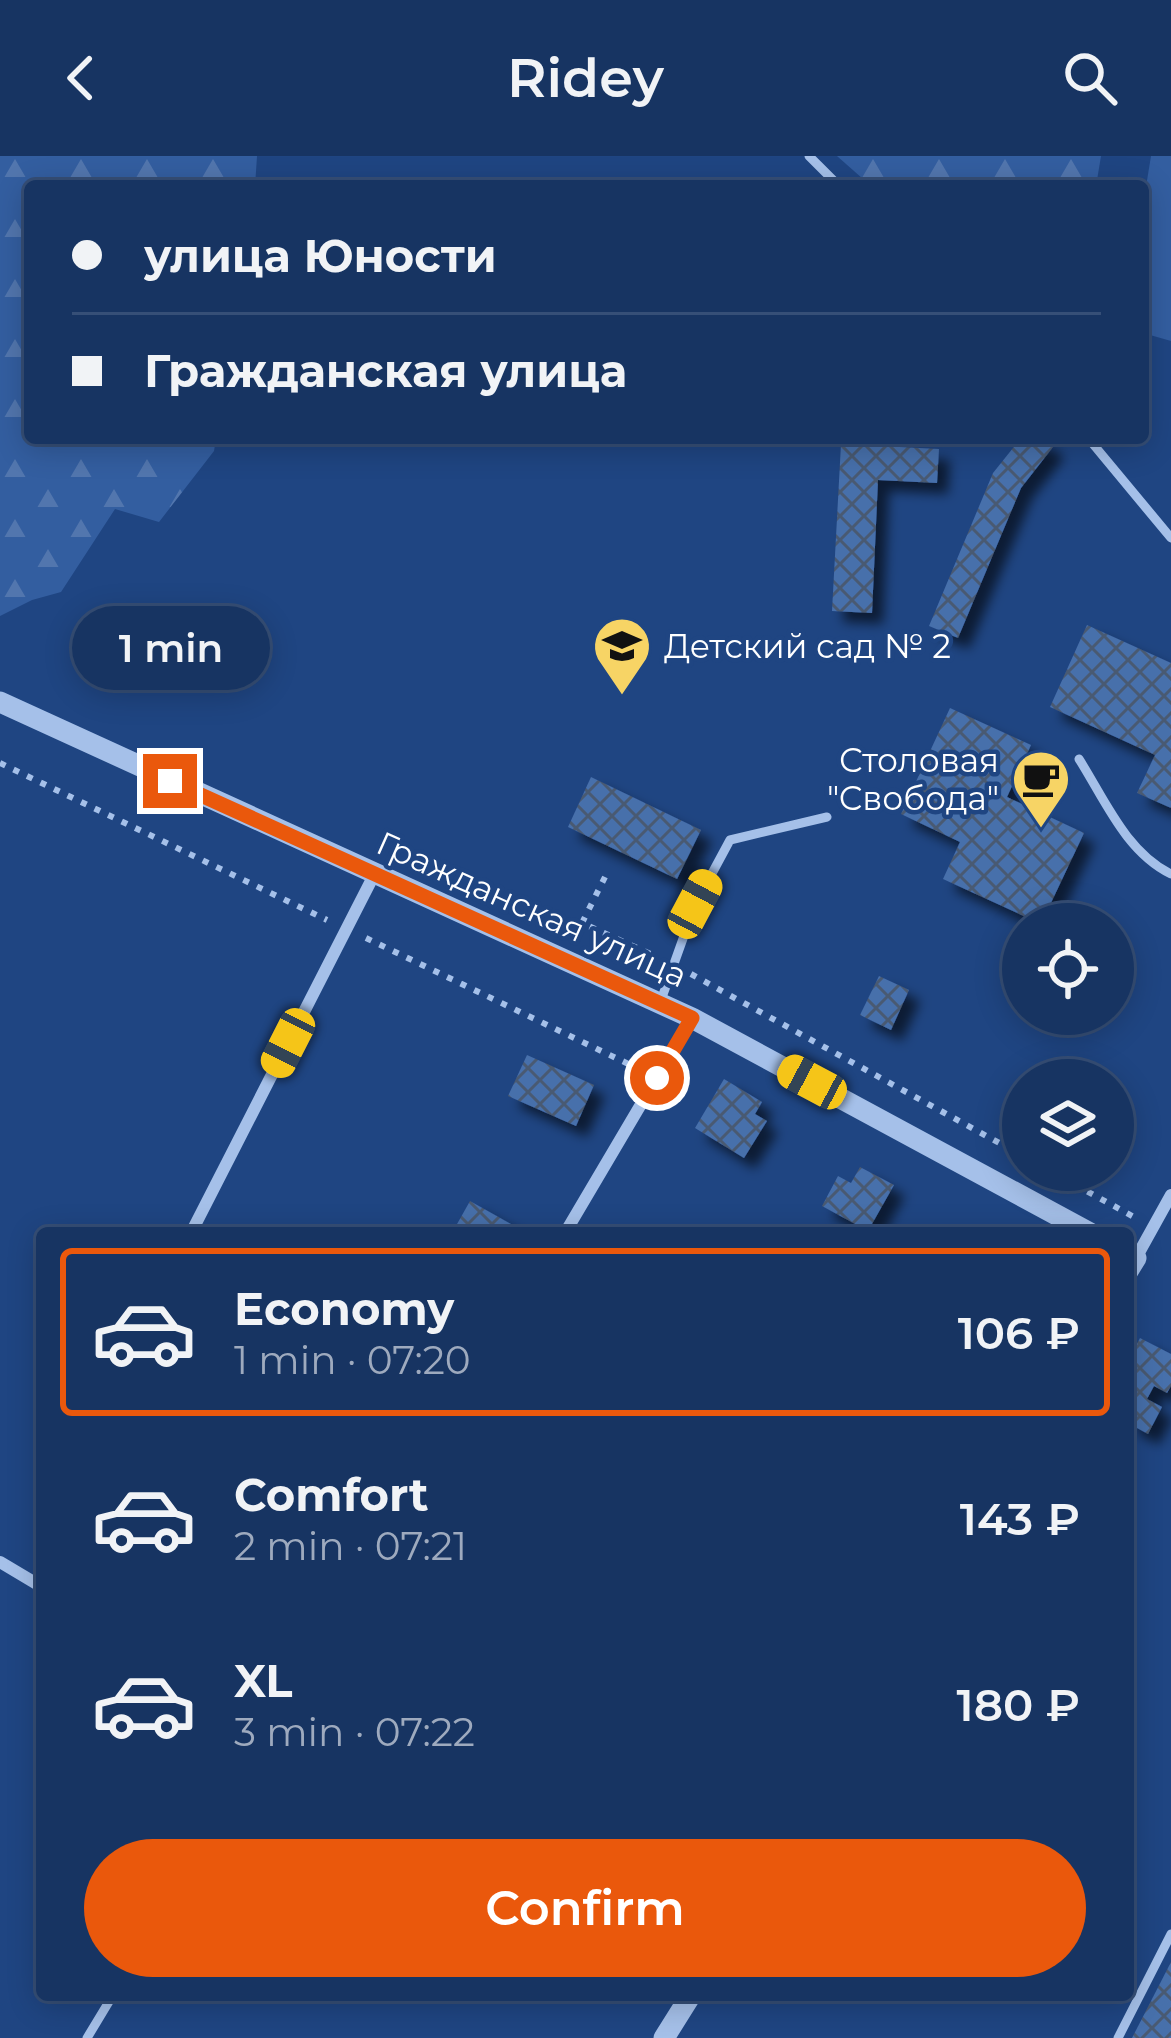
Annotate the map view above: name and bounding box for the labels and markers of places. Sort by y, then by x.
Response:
school or university icon: Детский сад № 2 [591,615,653,697]
place label: Детский сад № 2 [664,626,951,666]
place label: Столовая "Свобода" [827,740,999,818]
cafe icon: Столовая "Свобода" [1010,748,1072,830]

